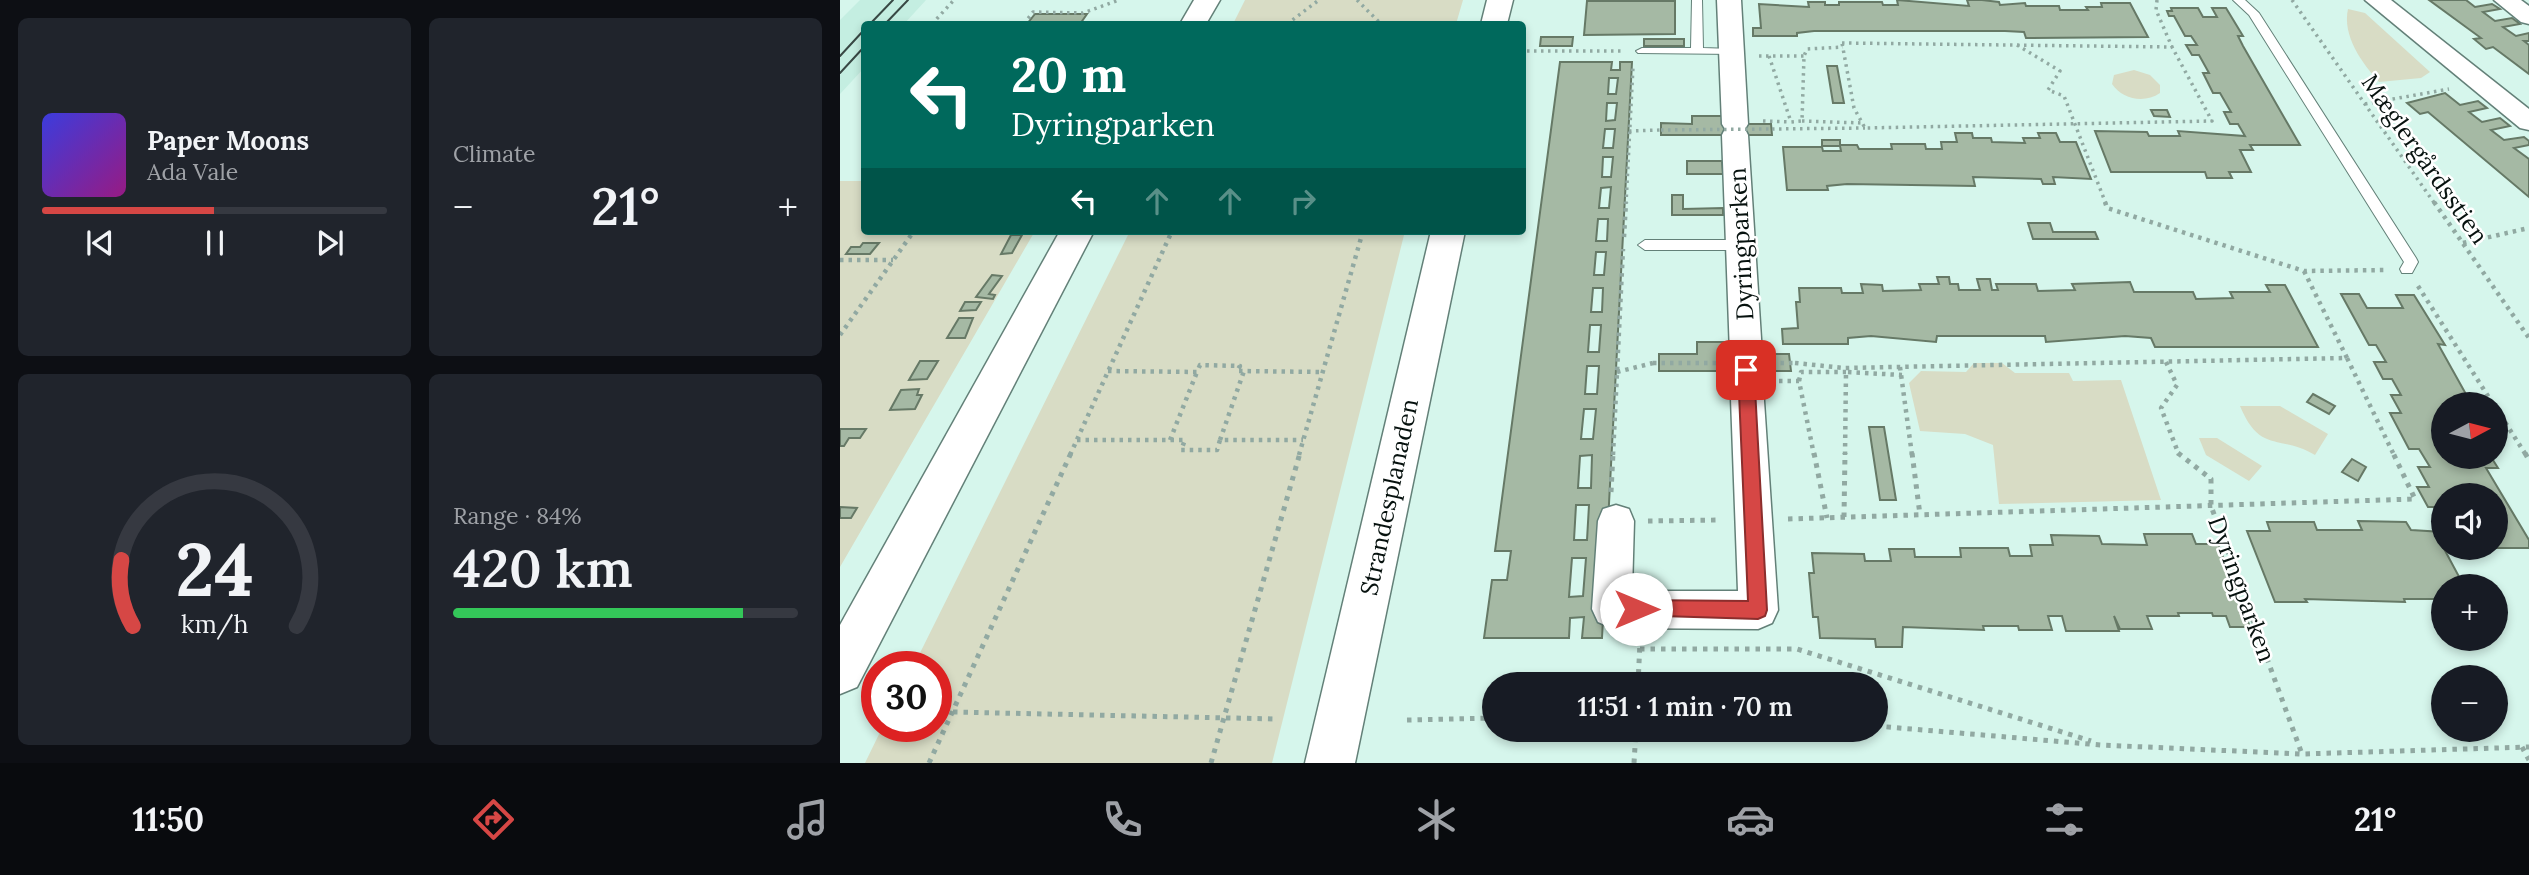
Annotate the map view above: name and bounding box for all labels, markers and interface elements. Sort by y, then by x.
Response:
text: 20 m [1011,43,1126,105]
icon: left [896,49,987,140]
street label: Mæglergårdsstien [2355,68,2495,250]
text: Dyringparken [1011,104,1215,145]
text: Paper Moons [147,124,309,157]
text: Climate [453,139,535,168]
text: Ada Vale [147,157,238,186]
street label: Dyringparken [1722,167,1760,321]
text: 21° [591,173,660,239]
icon: left [1065,182,1103,220]
icon: ahead [1138,182,1176,220]
icon: ahead [1211,182,1249,220]
icon: right [1284,182,1322,220]
text: − [453,183,473,231]
text: + [778,183,798,231]
icon: previous [81,224,119,262]
icon: pause [196,224,234,262]
icon: next [311,224,349,262]
pin [1716,340,1776,400]
icon: arrive [1727,351,1765,389]
north arrow [2431,392,2508,469]
map controls [2431,392,2508,742]
street label: Strandesplanaden [1353,396,1425,598]
button: sound [2431,483,2508,560]
text: Range · 84% [453,501,582,530]
street label: Dyringparken [2201,512,2283,666]
text: 24 [175,523,254,616]
text: 420 km [453,535,633,601]
position arrow [1599,572,1673,646]
button: + [2431,574,2508,651]
text: km/h [181,607,248,639]
speed limit sign: 30 [861,651,952,742]
button: − [2431,665,2508,742]
text: 11:51 · 1 min · 70 m [1578,690,1792,723]
icon: directions [469,795,518,844]
icon: music [783,795,832,844]
icon: phone [1098,795,1147,844]
icon: climate [1412,795,1461,844]
icon: car [1726,795,1775,844]
icon: filters [2040,795,2089,844]
text: 11:50 [133,799,204,840]
text: 21° [2354,799,2396,840]

